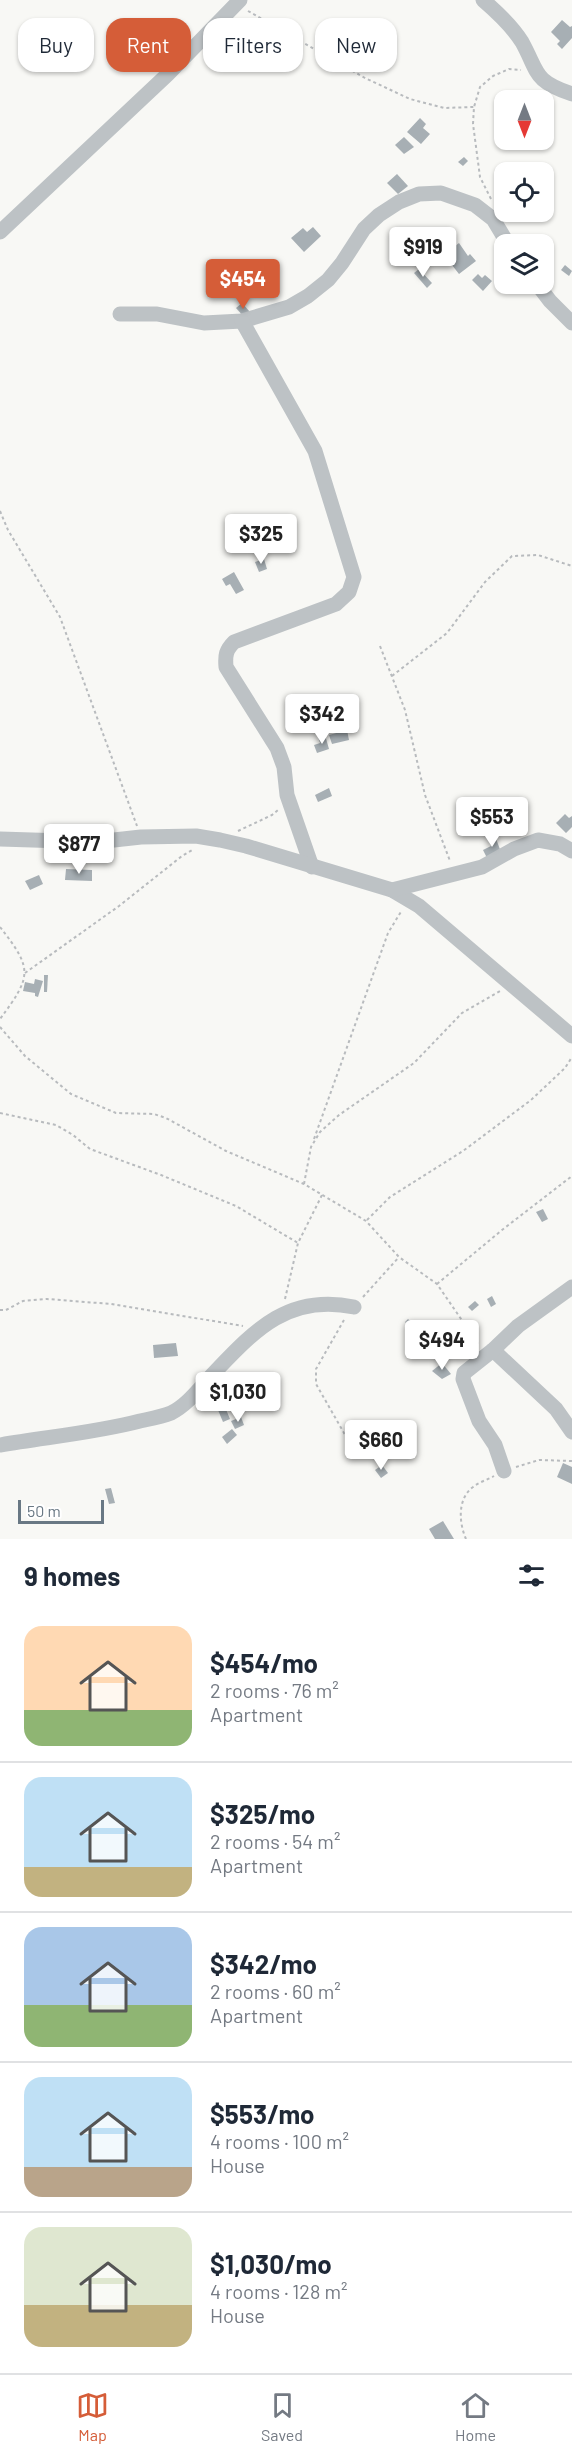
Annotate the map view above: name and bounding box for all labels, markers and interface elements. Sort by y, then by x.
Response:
chip: Buy [18,18,94,72]
chip: Rent [106,18,191,72]
chip: Filters [203,18,303,72]
chip: New [315,18,397,72]
north arrow [494,90,554,150]
map controls [494,90,554,294]
button: locate [494,162,554,222]
pin: $919 [387,227,459,278]
text: $919 [403,234,443,258]
button: layers [494,234,554,294]
pin: $454 [207,259,279,310]
text: $454 [220,266,266,290]
pin: $325 [225,514,297,565]
text: $325 [239,521,283,545]
pin: $342 [286,694,358,745]
text: $342 [299,701,345,725]
pin: $553 [456,797,528,848]
text: $553 [470,804,514,828]
pin: $877 [43,824,115,875]
text: $877 [58,831,100,855]
pin: $494 [406,1320,478,1371]
text: $494 [419,1327,465,1351]
pin: $1,030 [189,1372,287,1423]
text: $1,030 [210,1379,266,1403]
pin: $660 [345,1420,417,1471]
text: $660 [359,1427,403,1451]
scale bar [18,1497,104,1524]
text: 50 m [27,1501,61,1520]
icon: filters [515,1559,548,1592]
text: 9 homes [24,1560,120,1591]
text: $454/mo [210,1647,318,1678]
icon: home [72,1650,144,1722]
text: 2 rooms · 76 m² [210,1678,339,1702]
text: Apartment [210,1702,303,1726]
text: $325/mo [210,1798,315,1829]
icon: home [72,1801,144,1873]
text: 2 rooms · 54 m² [210,1829,340,1853]
text: Apartment [210,1853,303,1877]
text: $342/mo [210,1948,317,1979]
icon: home [72,1951,144,2023]
text: 2 rooms · 60 m² [210,1979,341,2003]
text: Apartment [210,2003,303,2027]
text: $553/mo [210,2098,315,2129]
icon: home [72,2101,144,2173]
text: 4 rooms · 100 m² [210,2129,349,2153]
text: House [210,2153,265,2177]
text: $1,030/mo [210,2248,332,2279]
icon: home [72,2251,144,2323]
text: 4 rooms · 128 m² [210,2279,348,2303]
text: House [210,2303,265,2327]
tab: Map [76,2389,109,2444]
tab: Saved [261,2389,303,2444]
tab: Home [455,2389,496,2444]

